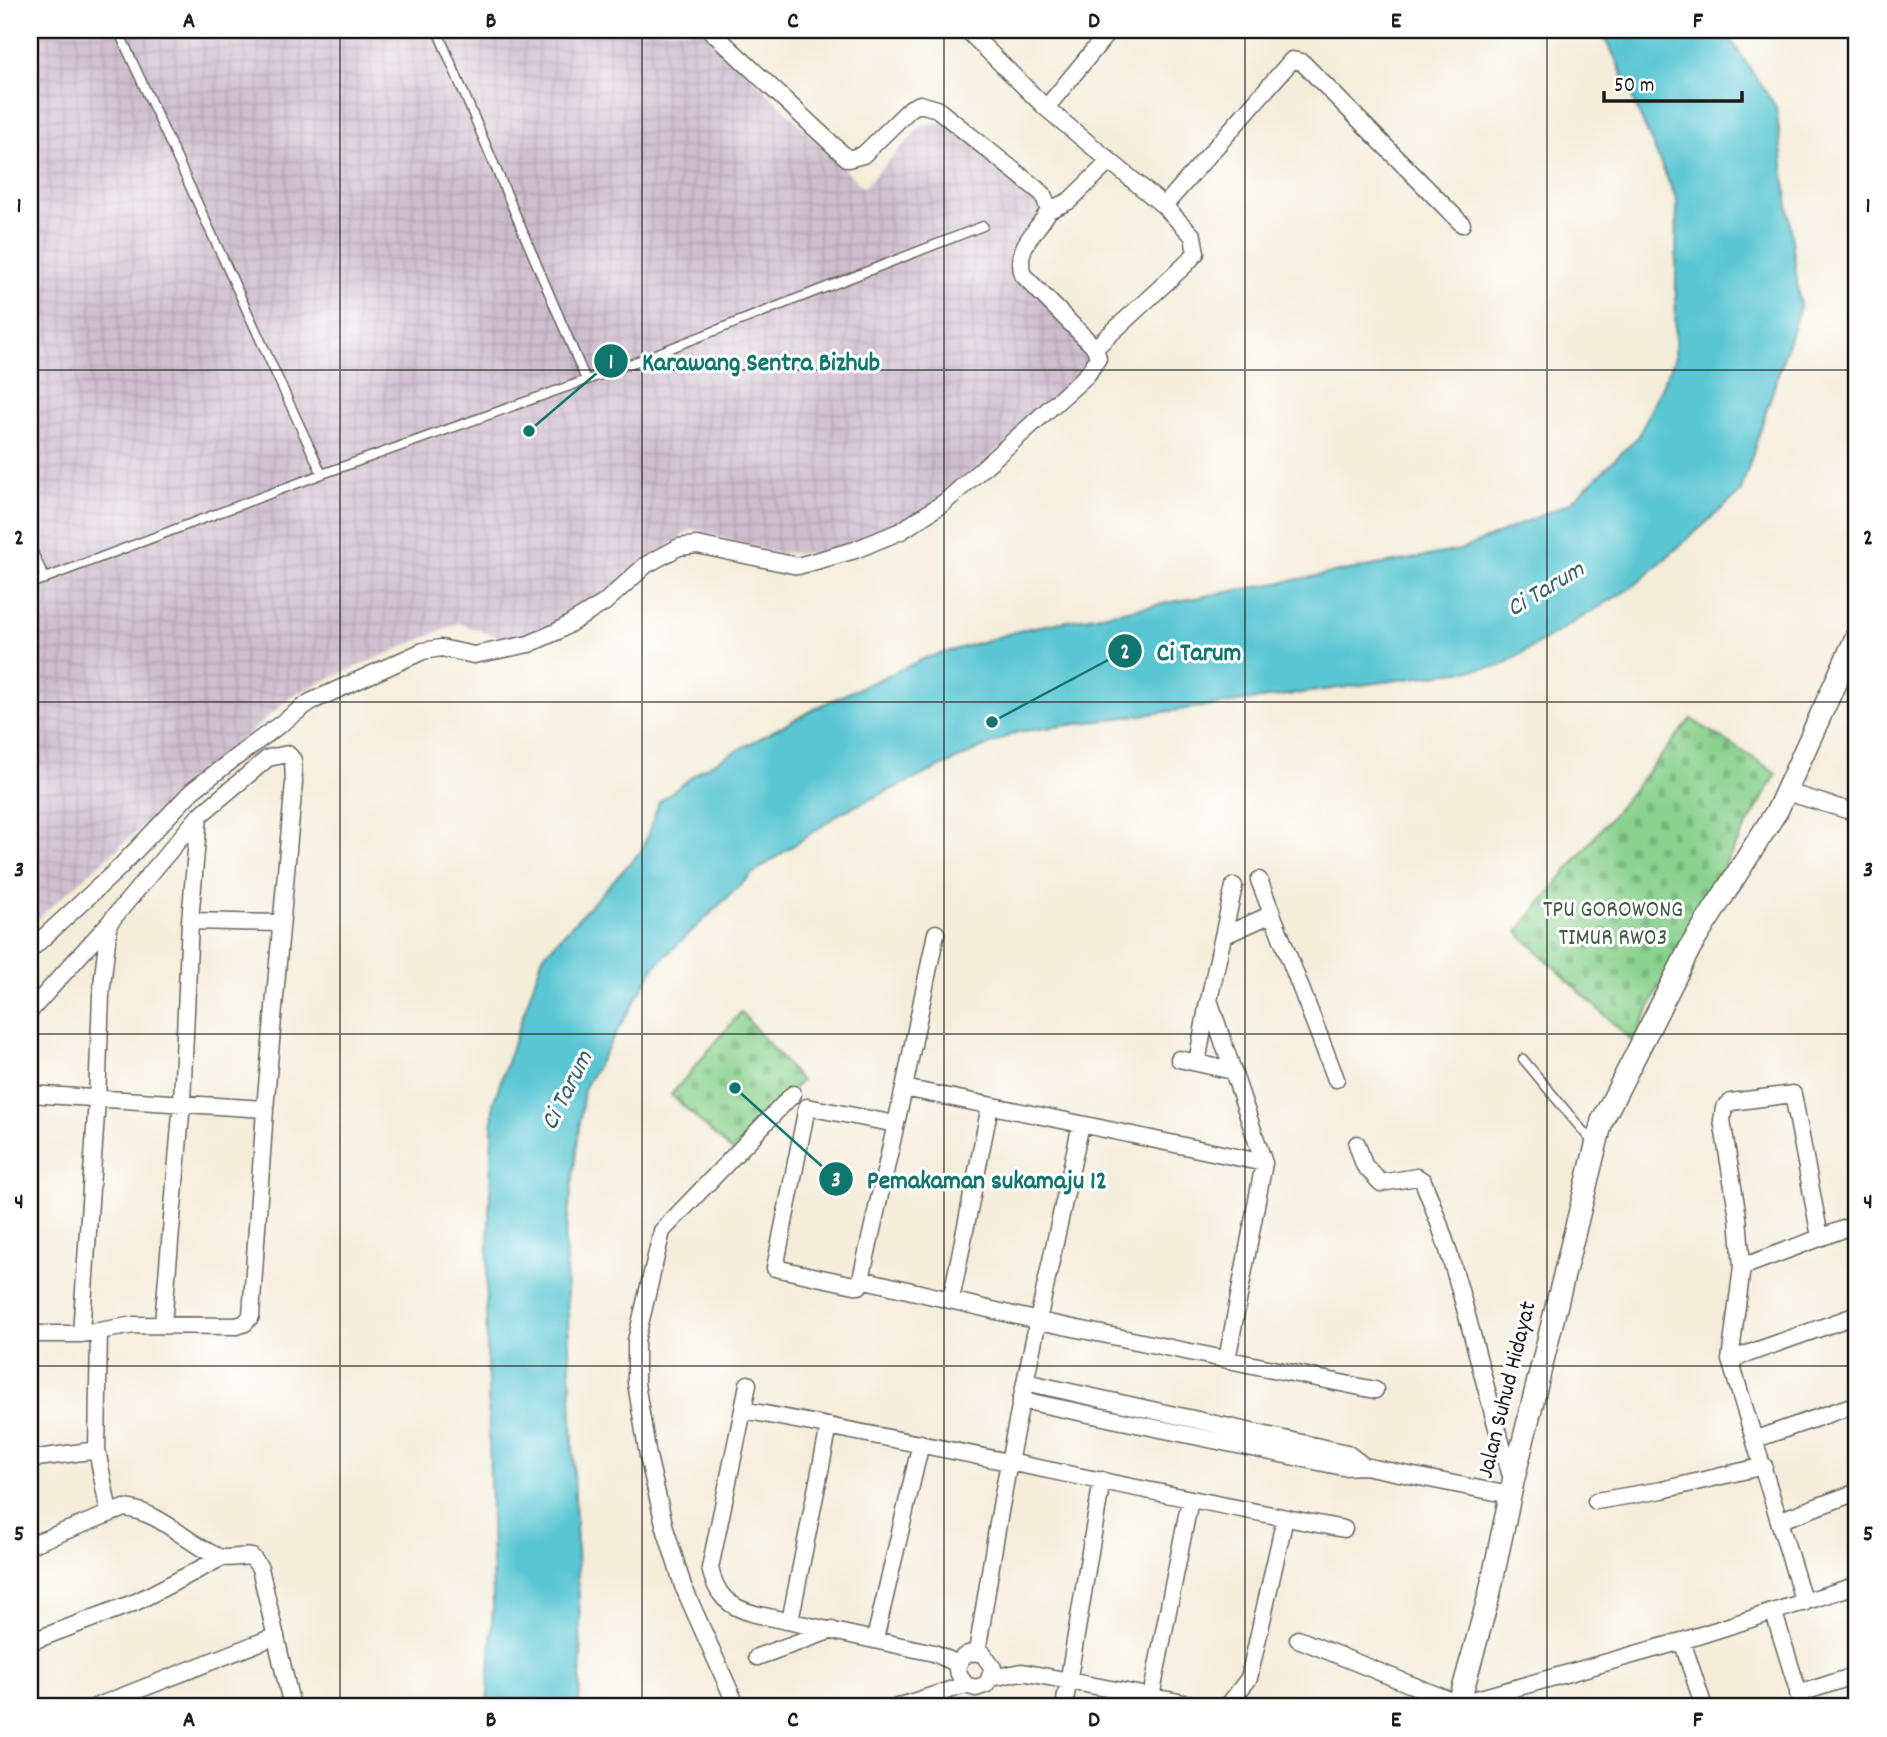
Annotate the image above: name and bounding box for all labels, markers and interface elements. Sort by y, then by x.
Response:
text: A [183,6,195,39]
text: B [486,6,497,39]
text: C [787,6,799,39]
text: D [1088,6,1100,39]
text: E [1391,6,1402,39]
text: F [1693,6,1704,39]
scale bar [1604,60,1742,104]
text: 50 m [1614,72,1654,102]
text: 1 [16,191,22,224]
text: 1 [1865,191,1871,224]
callout: Karawang Sentra Bizhub [593,337,894,384]
text: Karawang Sentra Bizhub [642,346,880,383]
text: 1 [609,349,613,379]
text: 2 [14,523,24,556]
text: 2 [1863,523,1873,556]
water label: Ci Tarum [1500,552,1593,628]
callout: Ci Tarum [1108,627,1256,674]
text: Ci Tarum [1157,636,1241,673]
text: 2 [1120,639,1130,669]
text: 3 [14,855,24,888]
text: 3 [1863,855,1873,888]
park label: TPU GOROWONG TIMUR RW03 [1543,894,1683,956]
water label: Ci Tarum [532,1044,604,1137]
callout: Pemakaman sukamaju 12 [818,1156,1122,1203]
text: Pemakaman sukamaju 12 [867,1164,1107,1201]
text: 3 [831,1167,841,1197]
text: 4 [14,1187,24,1220]
text: 4 [1863,1187,1873,1220]
street label: Jalan Suhud Hidayat [1470,1298,1546,1482]
text: 5 [14,1519,24,1552]
text: 5 [1863,1519,1873,1552]
text: A [183,1705,195,1737]
text: B [486,1705,497,1737]
text: C [787,1705,799,1737]
text: D [1088,1705,1100,1737]
text: E [1391,1705,1402,1737]
text: F [1693,1705,1704,1737]

